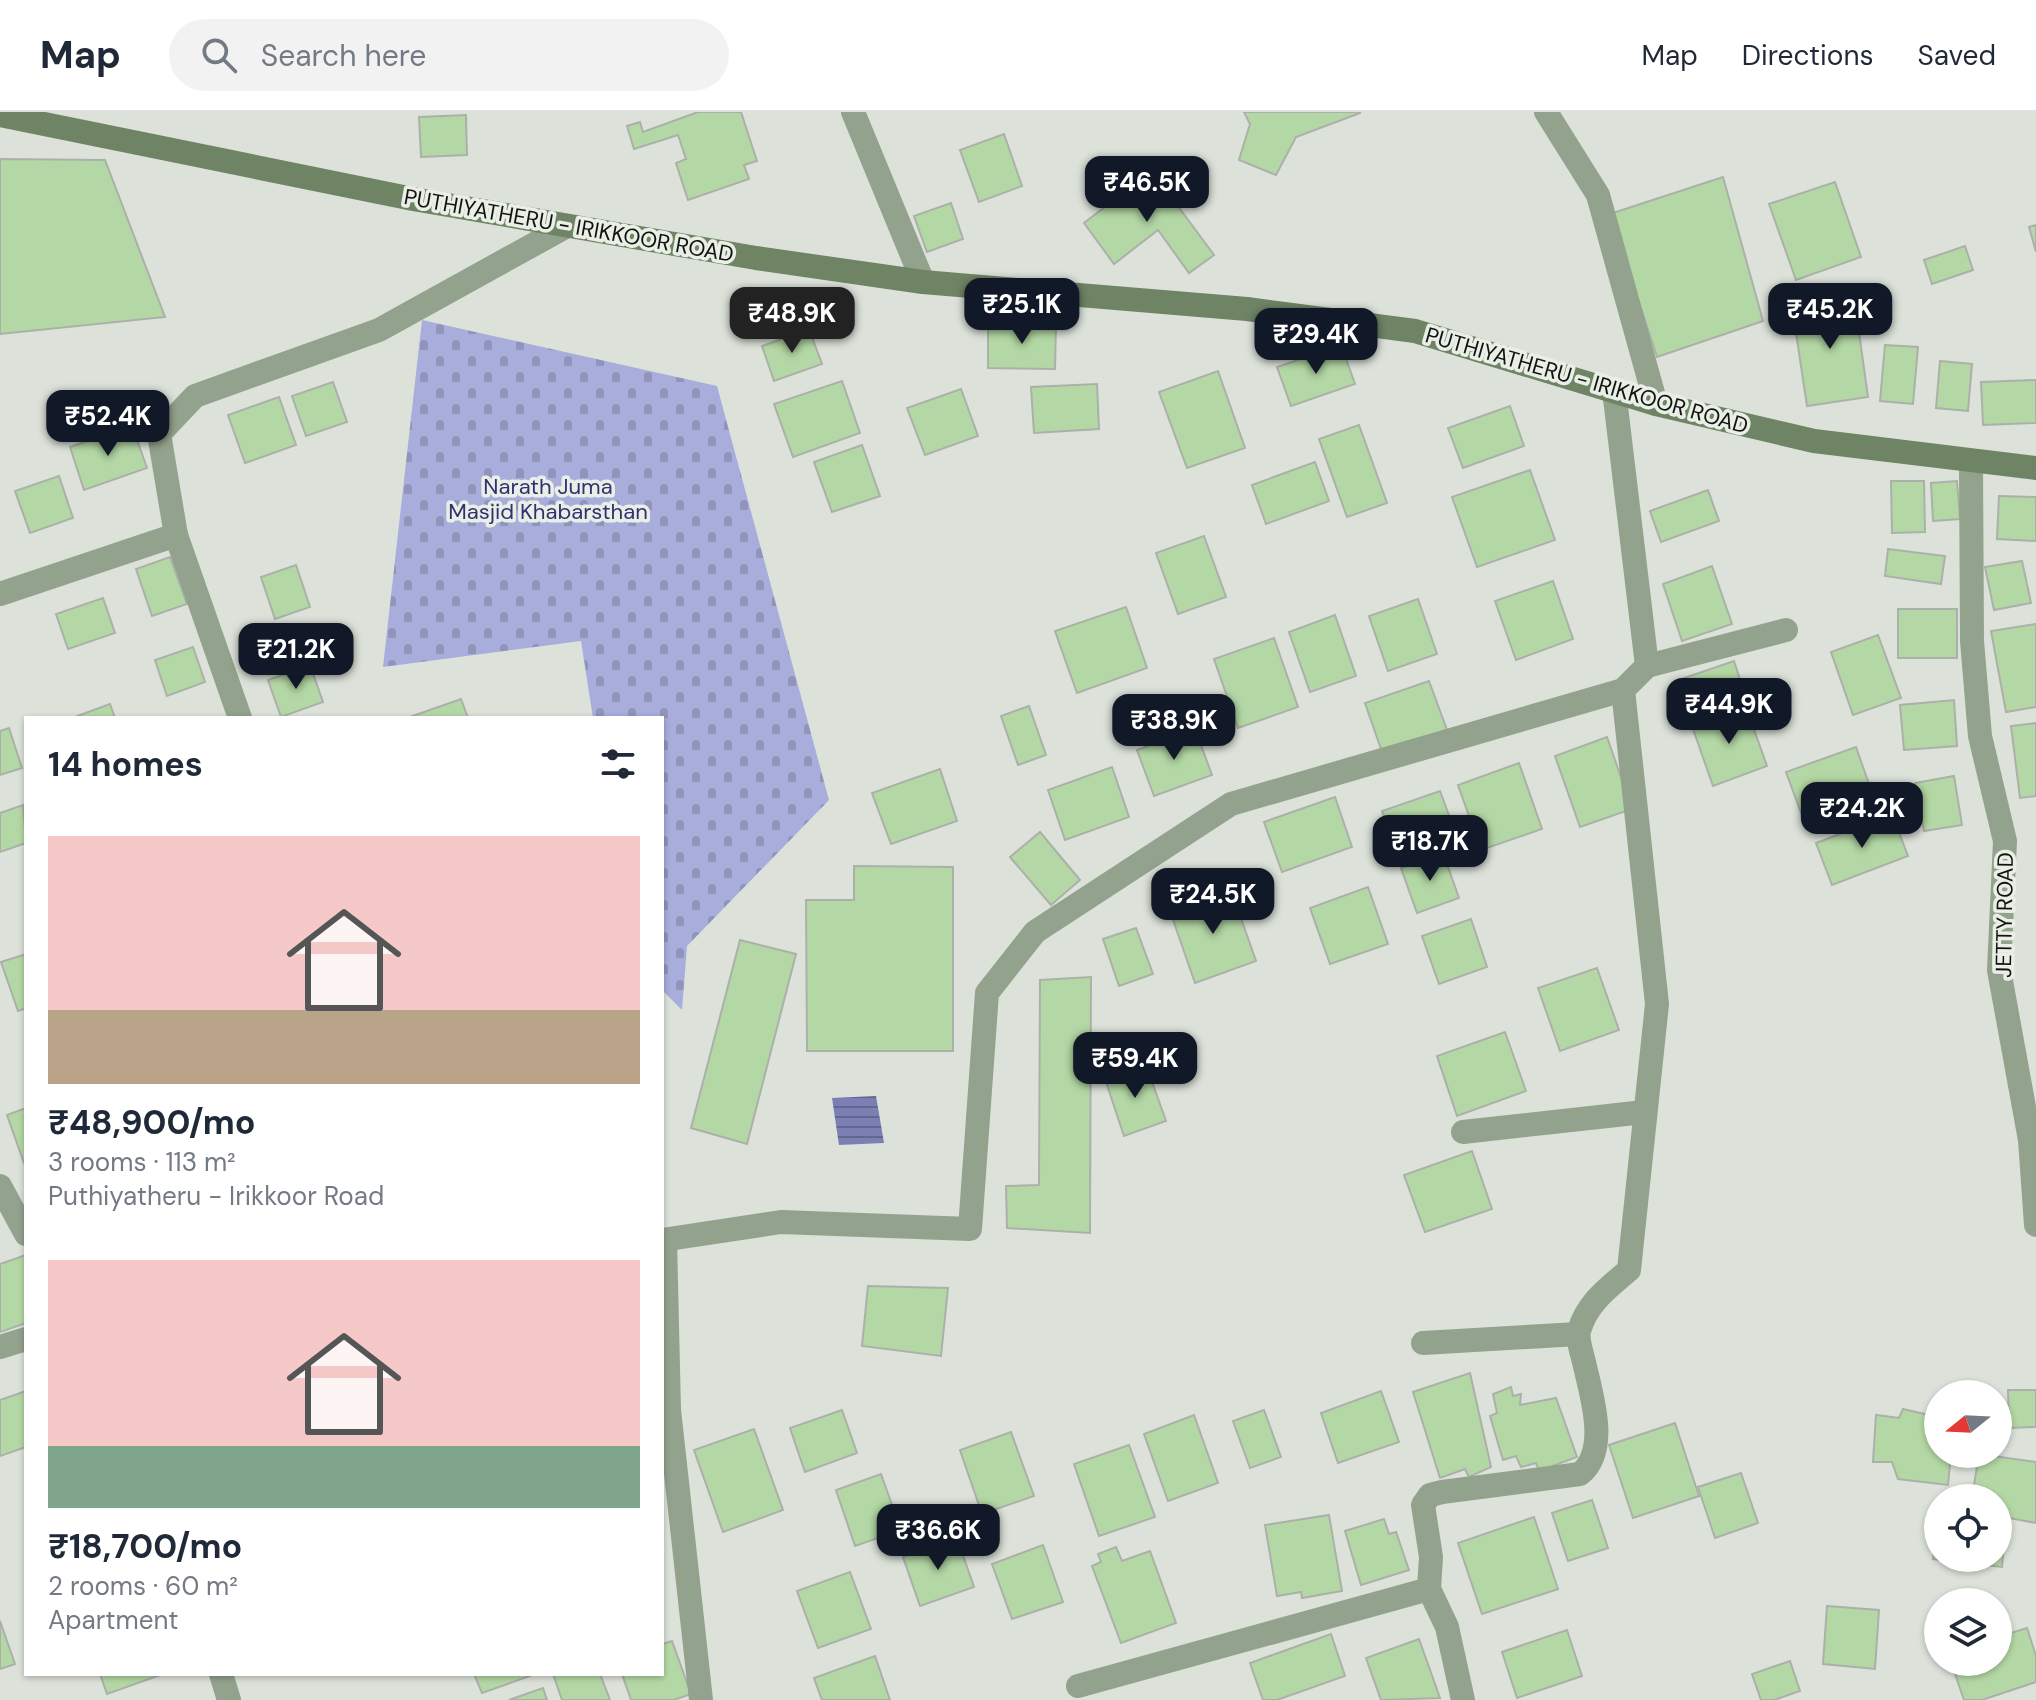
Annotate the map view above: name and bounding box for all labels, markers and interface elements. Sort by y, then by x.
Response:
search box [169,19,729,91]
text: Map [40,30,121,80]
icon: search [197,33,241,77]
text: Search here [261,36,426,75]
text: Map [1641,37,1698,74]
text: Directions [1742,37,1874,74]
text: Saved [1918,37,1996,74]
pin: ₹46.5K [1082,156,1212,224]
text: ₹46.5K [1103,165,1191,199]
street label: PUTHIYATHERU - IRIKKOOR ROAD [402,182,736,269]
pin: ₹25.1K [957,278,1087,346]
pin: ₹45.2K [1765,283,1895,351]
pin: ₹48.9K [727,287,857,355]
text: ₹25.1K [982,287,1062,321]
text: ₹45.2K [1786,292,1874,326]
text: ₹48.9K [748,296,836,330]
pin: ₹29.4K [1251,308,1381,376]
text: ₹29.4K [1272,317,1360,351]
street label: PUTHIYATHERU - IRIKKOOR ROAD [1422,320,1752,441]
pin: ₹52.4K [43,390,173,458]
text: ₹52.4K [64,399,152,433]
park label: Narath Juma Masjid Khabarsthan [448,472,648,526]
pin: ₹21.2K [231,623,361,691]
text: ₹21.2K [257,632,336,666]
pin: ₹44.9K [1664,678,1794,746]
text: ₹44.9K [1684,687,1774,721]
pin: ₹38.9K [1109,694,1239,762]
text: ₹38.9K [1130,703,1218,737]
text: 14 homes [48,742,203,787]
icon: filters [596,742,640,786]
pin: ₹24.2K [1797,782,1927,850]
text: ₹24.2K [1819,791,1905,825]
pin: ₹18.7K [1365,815,1495,883]
text: ₹18.7K [1391,824,1469,858]
street label: JETTY ROAD [1989,852,2020,978]
pin: ₹24.5K [1148,868,1278,936]
text: ₹24.5K [1169,877,1257,911]
icon: home [272,888,416,1032]
pin: ₹59.4K [1070,1032,1200,1100]
text: ₹59.4K [1091,1041,1179,1075]
text: ₹48,900/mo [48,1100,256,1145]
text: 3 rooms · 113 m² [48,1145,236,1179]
text: Puthiyatheru - Irikkoor Road [48,1179,384,1213]
icon: home [272,1312,416,1456]
north arrow [1924,1380,2012,1468]
map controls [1924,1380,2012,1676]
button: locate [1924,1484,2012,1572]
pin: ₹36.6K [873,1504,1003,1572]
text: ₹36.6K [895,1513,981,1547]
text: ₹18,700/mo [48,1524,242,1569]
text: 2 rooms · 60 m² [48,1569,238,1603]
button: layers [1924,1588,2012,1676]
text: Apartment [48,1603,179,1637]

